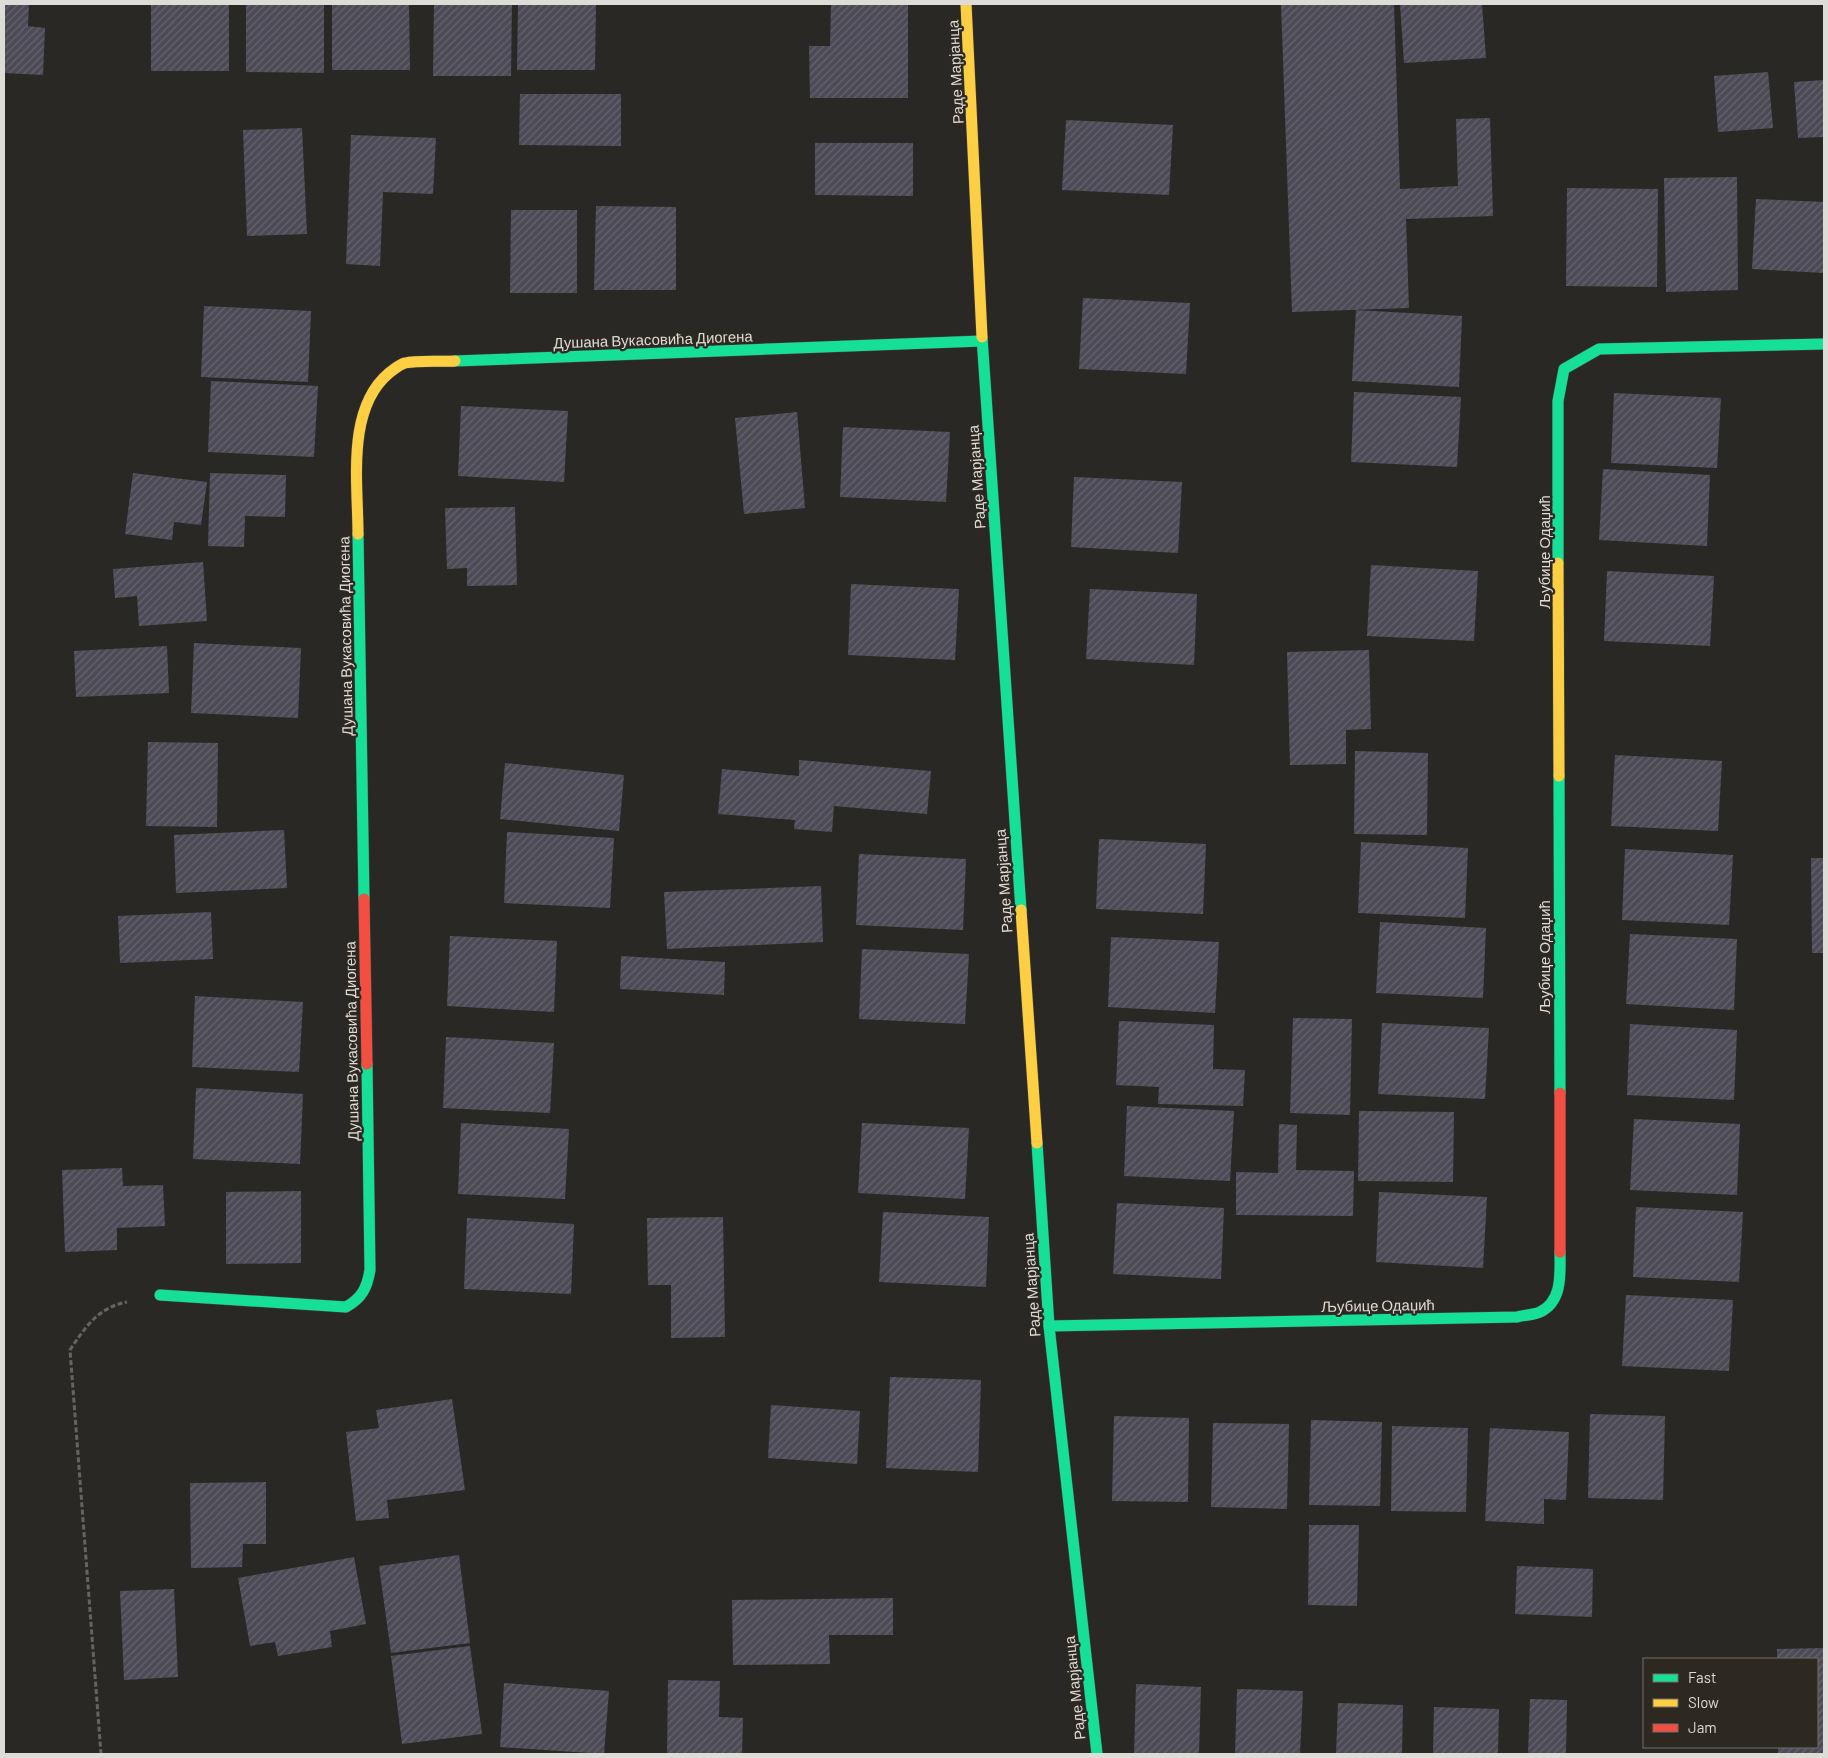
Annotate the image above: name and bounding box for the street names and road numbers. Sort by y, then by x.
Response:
street label: Раде Марјанца [943,19,967,124]
street label: Душана Вукасовића Диогена [553,326,754,351]
street label: Раде Марјанца [963,424,989,530]
street label: Љубице Одаџић [1535,495,1553,609]
street label: Душана Вукасовића Диогена [334,535,356,736]
street label: Раде Марјанца [990,828,1016,934]
street label: Љубице Одаџић [1535,900,1553,1014]
street label: Душана Вукасовића Диогена [340,940,362,1141]
street label: Раде Марјанца [1018,1232,1044,1338]
street label: Љубице Одаџић [1321,1295,1435,1315]
street label: Раде Марјанца [1060,1635,1088,1741]

